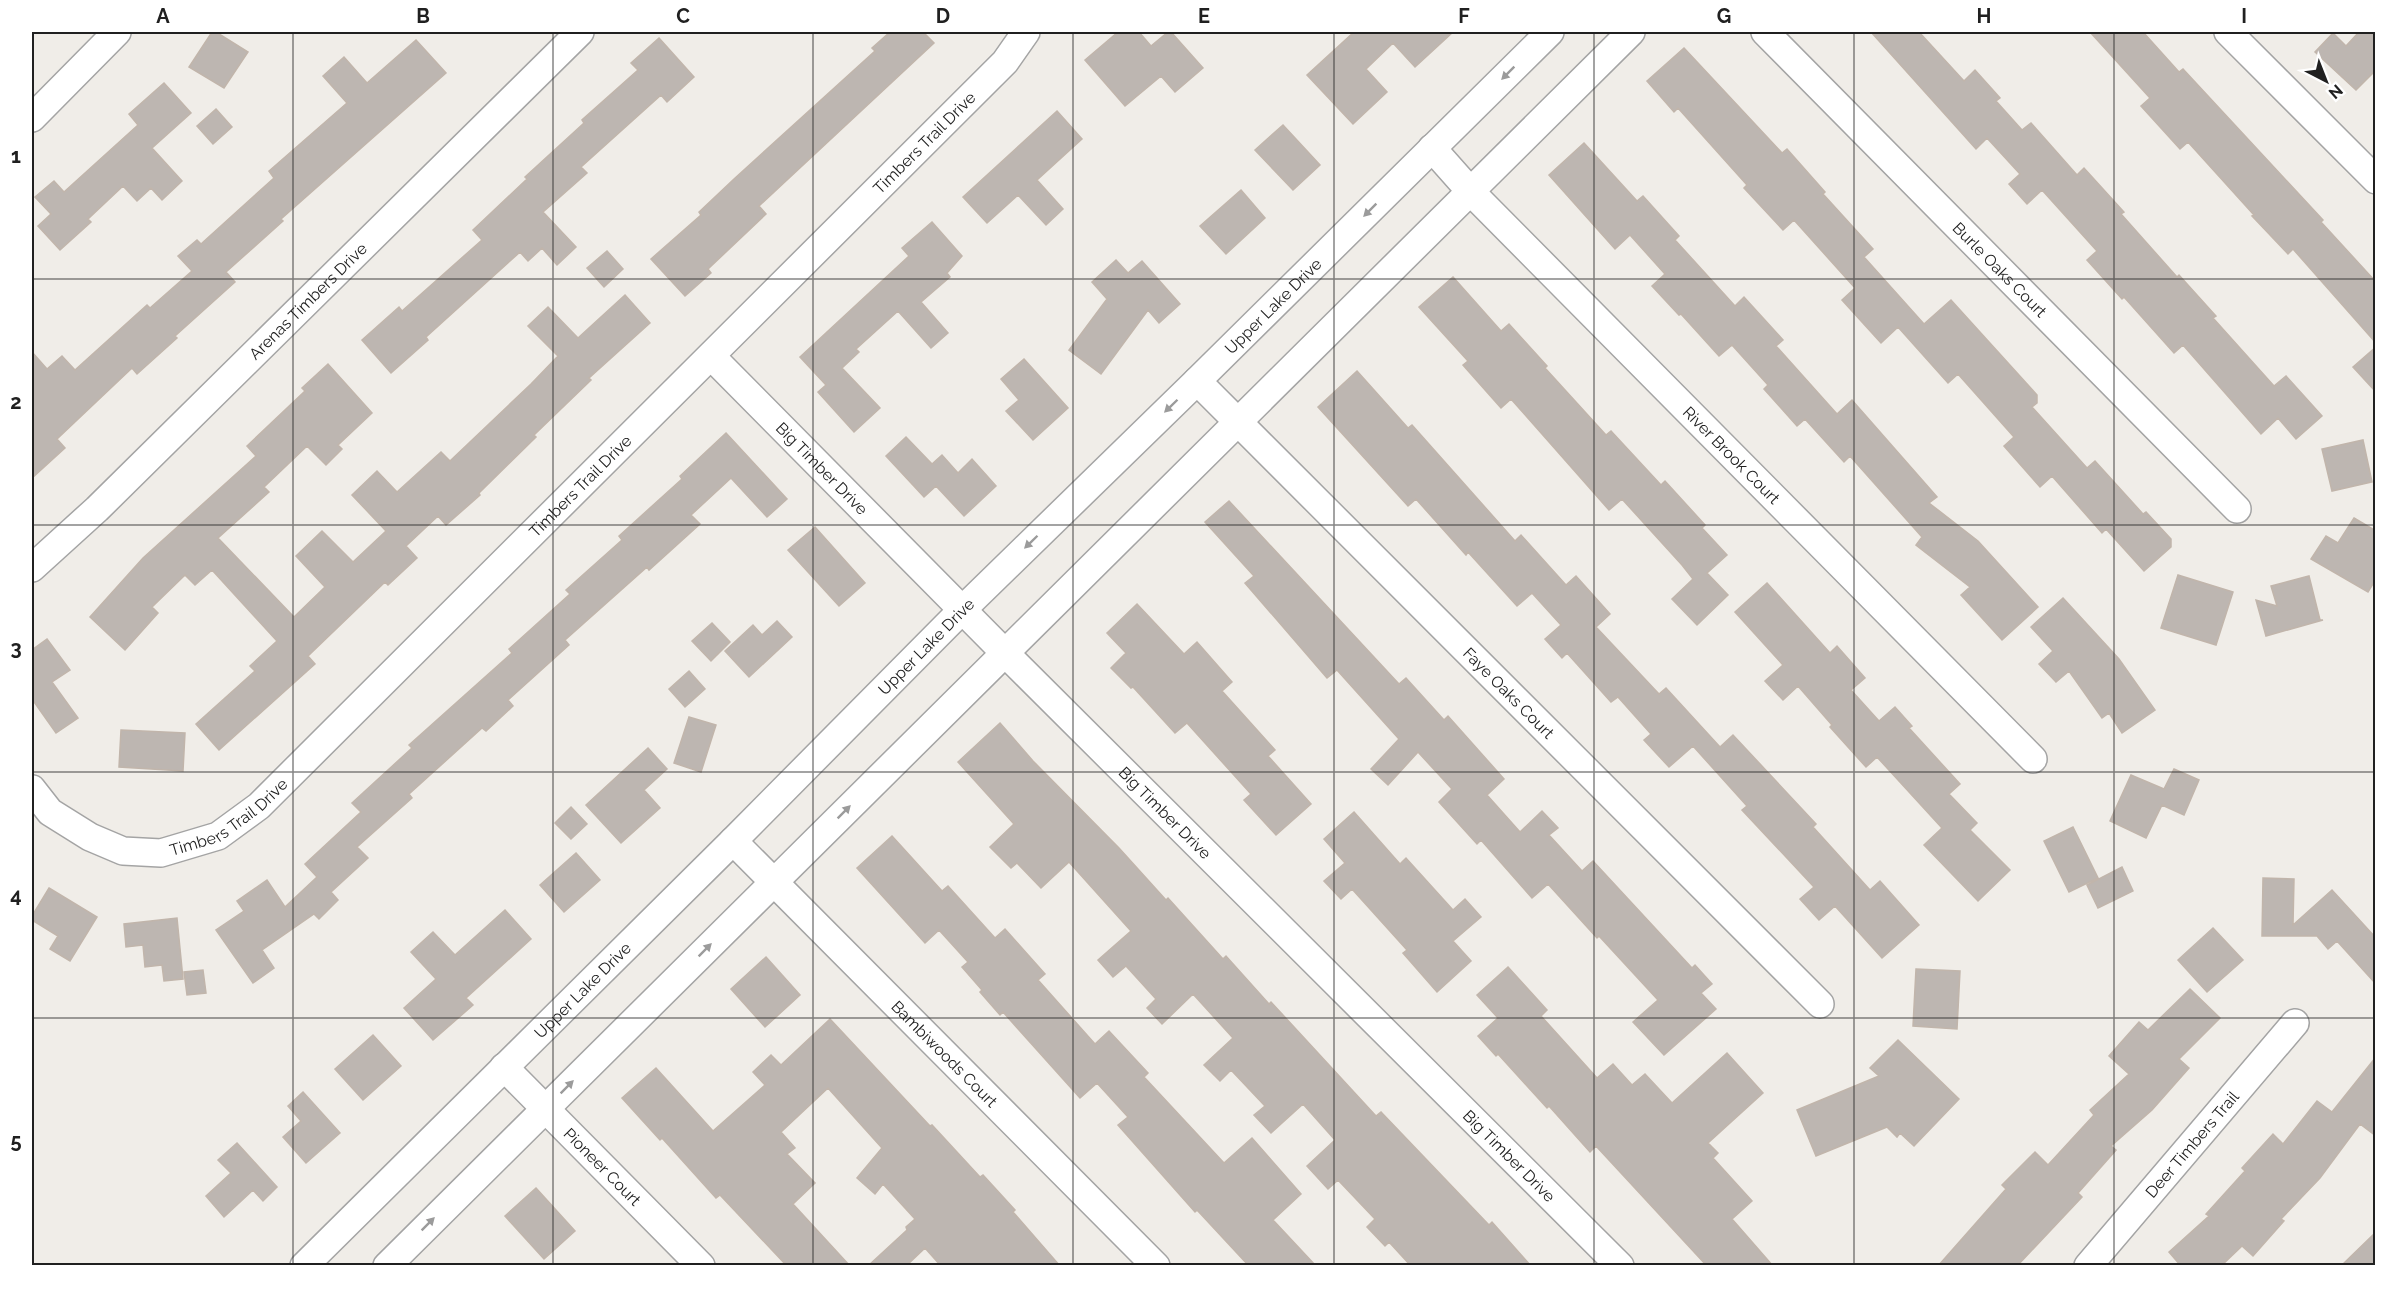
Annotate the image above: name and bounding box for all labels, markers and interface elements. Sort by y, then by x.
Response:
text: A [156,4,170,28]
text: B [416,4,430,28]
text: C [676,4,690,28]
text: D [936,4,950,28]
text: E [1198,4,1210,28]
text: F [1458,4,1470,28]
text: G [1717,4,1731,28]
text: H [1977,4,1991,28]
text: I [2241,4,2247,28]
north arrow [2296,51,2356,111]
one-way arrow [1502,65,1516,79]
text: N [2325,81,2347,103]
street label: Timbers Trail Drive [869,88,980,198]
text: 1 [11,144,21,168]
one-way arrow [1363,202,1377,216]
street label: Burle Oaks Court [1949,218,2051,322]
street label: Arenas Timbers Drive [245,239,371,363]
street label: Upper Lake Drive [1221,254,1326,358]
text: 2 [10,390,22,414]
one-way arrow [1164,399,1179,413]
street label: River Brook Court [1679,403,1784,508]
street label: Big Timber Drive [772,418,872,519]
street label: Timbers Trail Drive [525,431,635,541]
one-way arrow [1024,535,1039,549]
street label: Upper Lake Drive [874,594,978,699]
text: 3 [10,636,22,660]
street label: Faye Oaks Court [1459,644,1558,743]
street label: Big Timber Drive [1115,763,1215,863]
street label: Timbers Trail Drive [167,774,291,860]
one-way arrow [836,806,850,820]
text: 4 [10,883,22,907]
street label: Upper Lake Drive [531,939,635,1042]
one-way arrow [698,943,712,957]
street label: Bambiwoods Court [887,997,1002,1111]
one-way arrow [559,1080,574,1094]
street label: Deer Timbers Trail [2141,1087,2243,1202]
street label: Big Timber Drive [1459,1106,1559,1206]
street label: Pioneer Court [560,1124,645,1210]
text: 5 [10,1129,22,1153]
one-way arrow [421,1218,435,1232]

